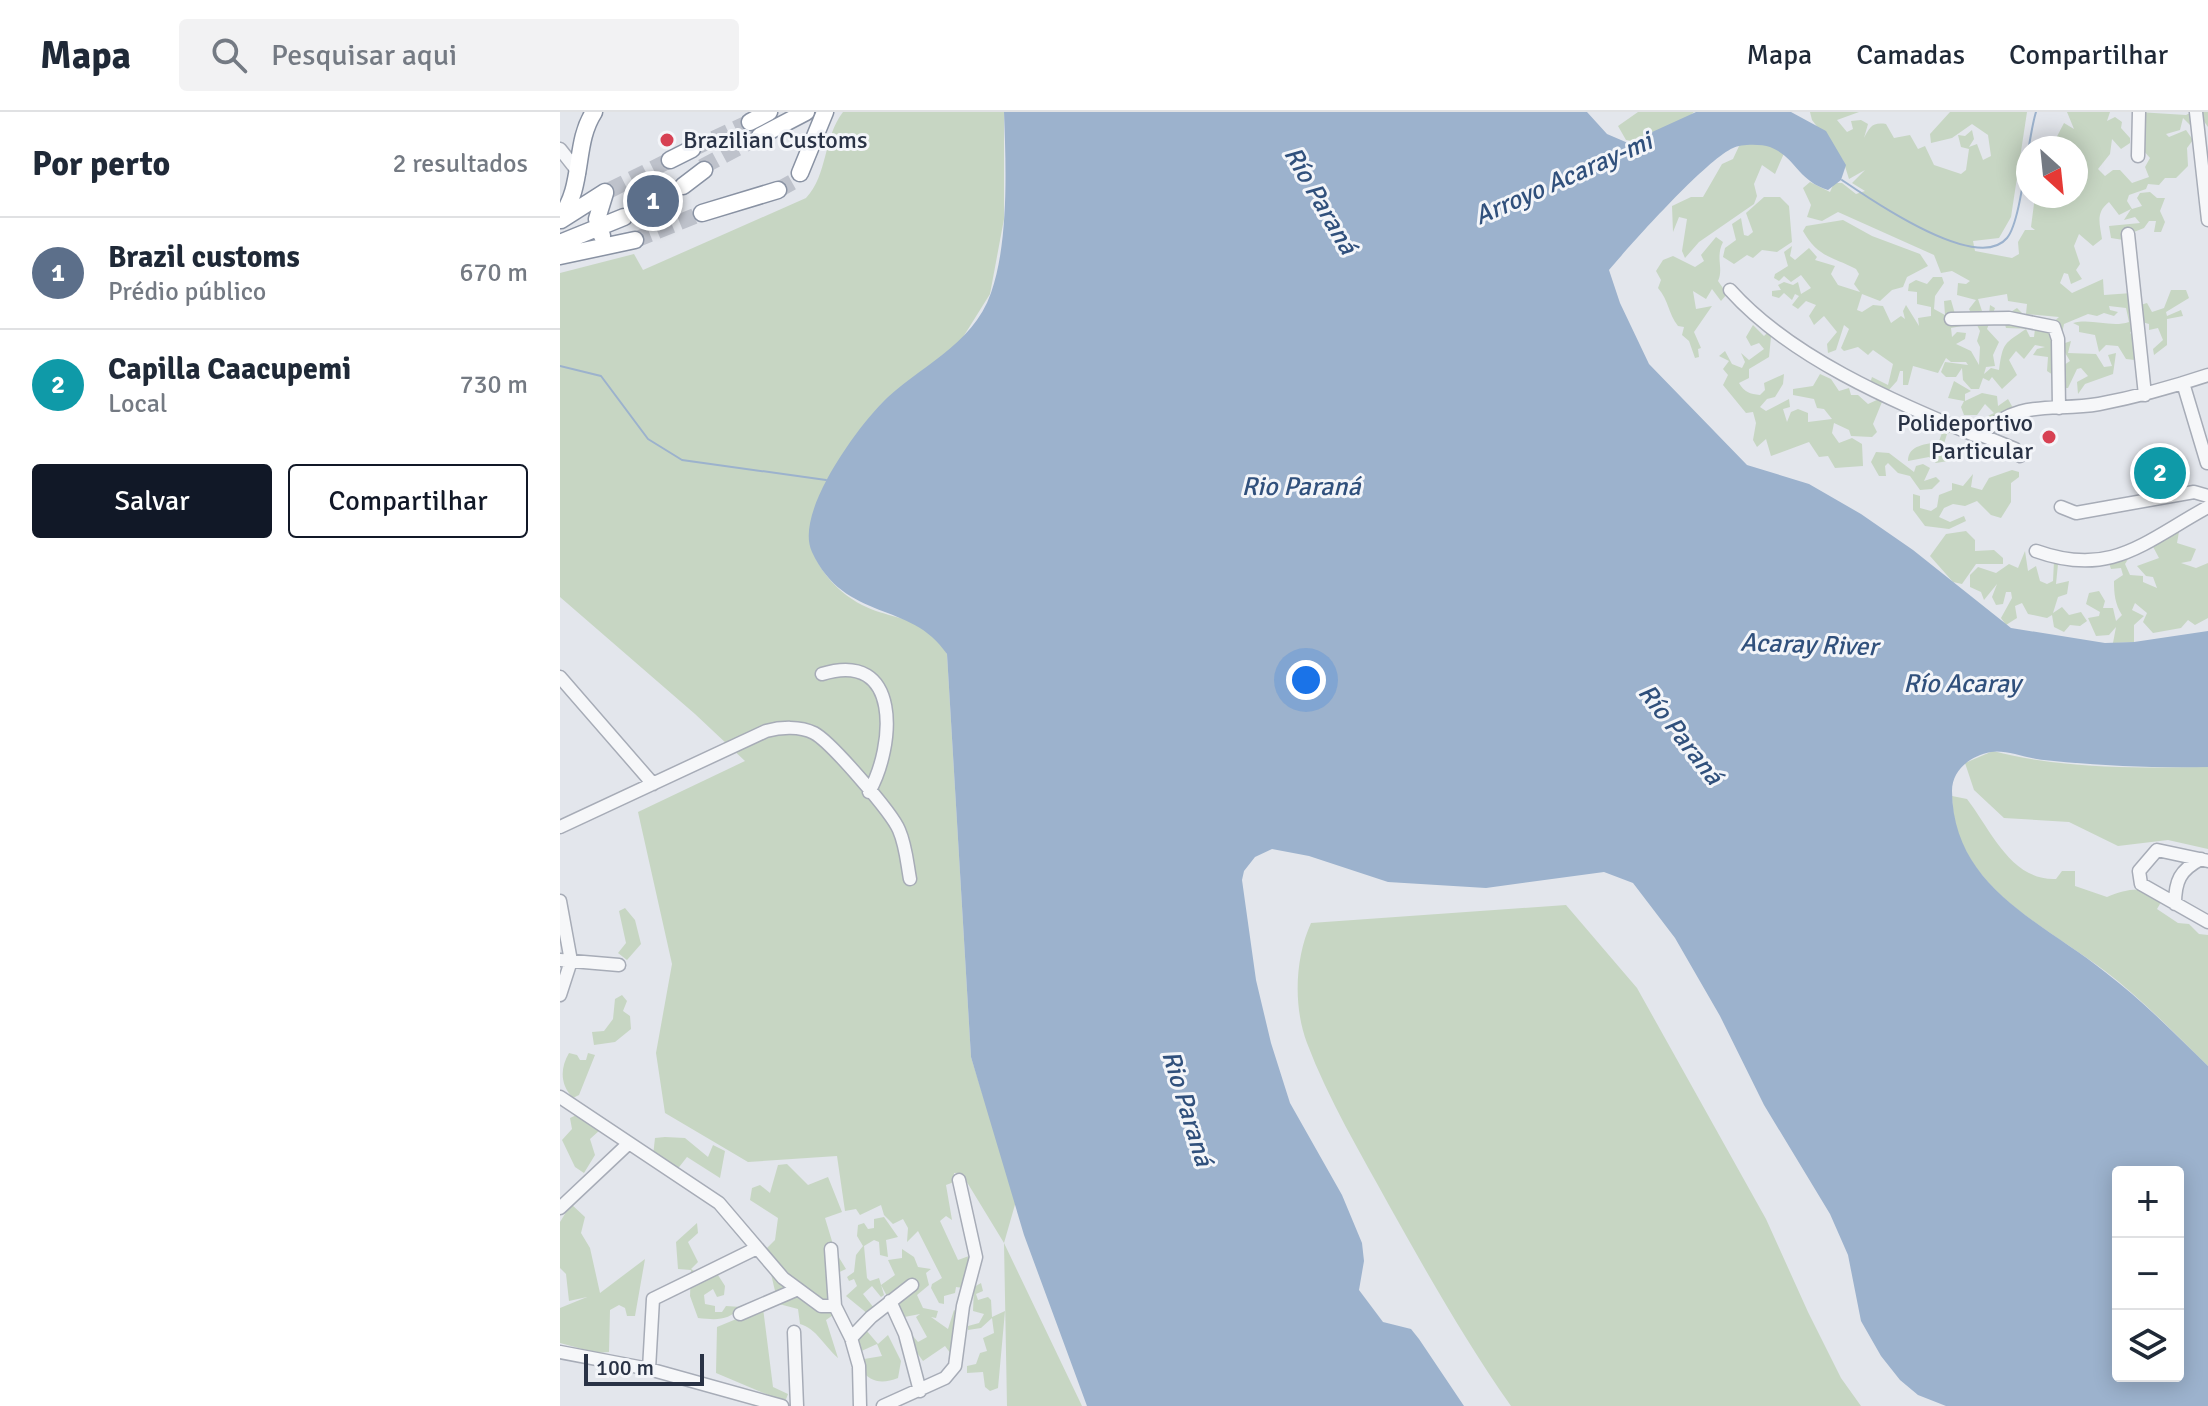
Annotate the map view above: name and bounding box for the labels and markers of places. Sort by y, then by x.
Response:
place label: Brazilian Customs [683,125,867,155]
marker: Brazilian Customs [658,131,676,149]
pin: 1 [627,171,679,231]
place label: Polideportivo Particular [1897,408,2033,466]
marker: Polideportivo Particular [2040,428,2058,446]
pin: 2 [2134,443,2186,503]

